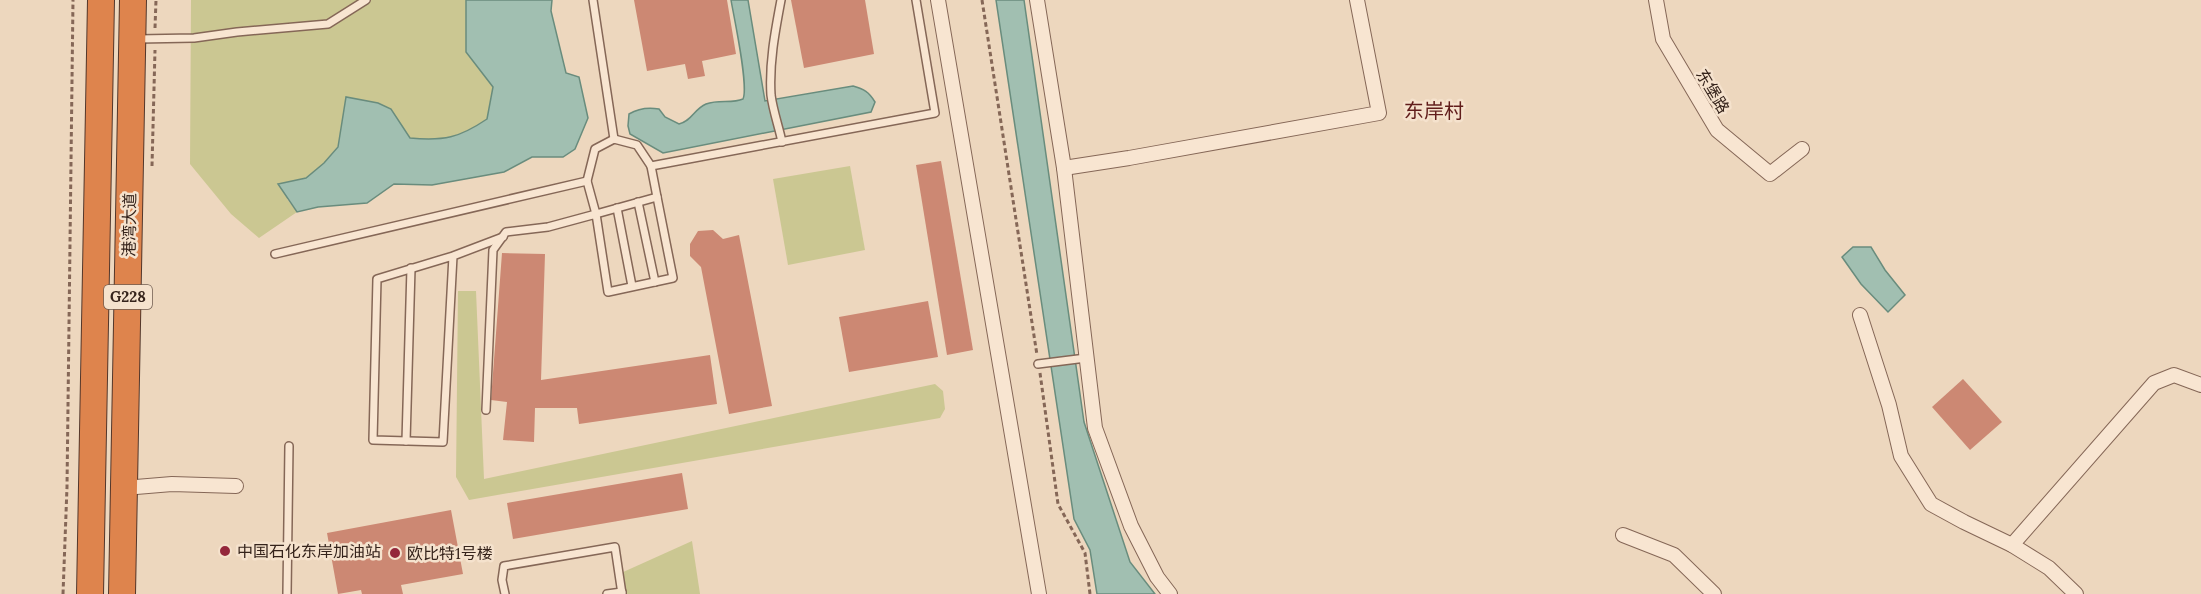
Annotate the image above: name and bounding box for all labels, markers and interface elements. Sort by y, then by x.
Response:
street label: 东堡路 [1692,65,1734,117]
district label: 东岸村 [1404,98,1464,123]
street label: 港湾大道 [118,193,140,257]
road number: G228 [104,285,152,309]
place label: 中国石化东岸加油站 [237,541,381,561]
place label: 欧比特1号楼 [407,543,493,563]
marker: 中国石化东岸加油站 [218,544,232,558]
marker: 欧比特1号楼 [388,546,402,560]

